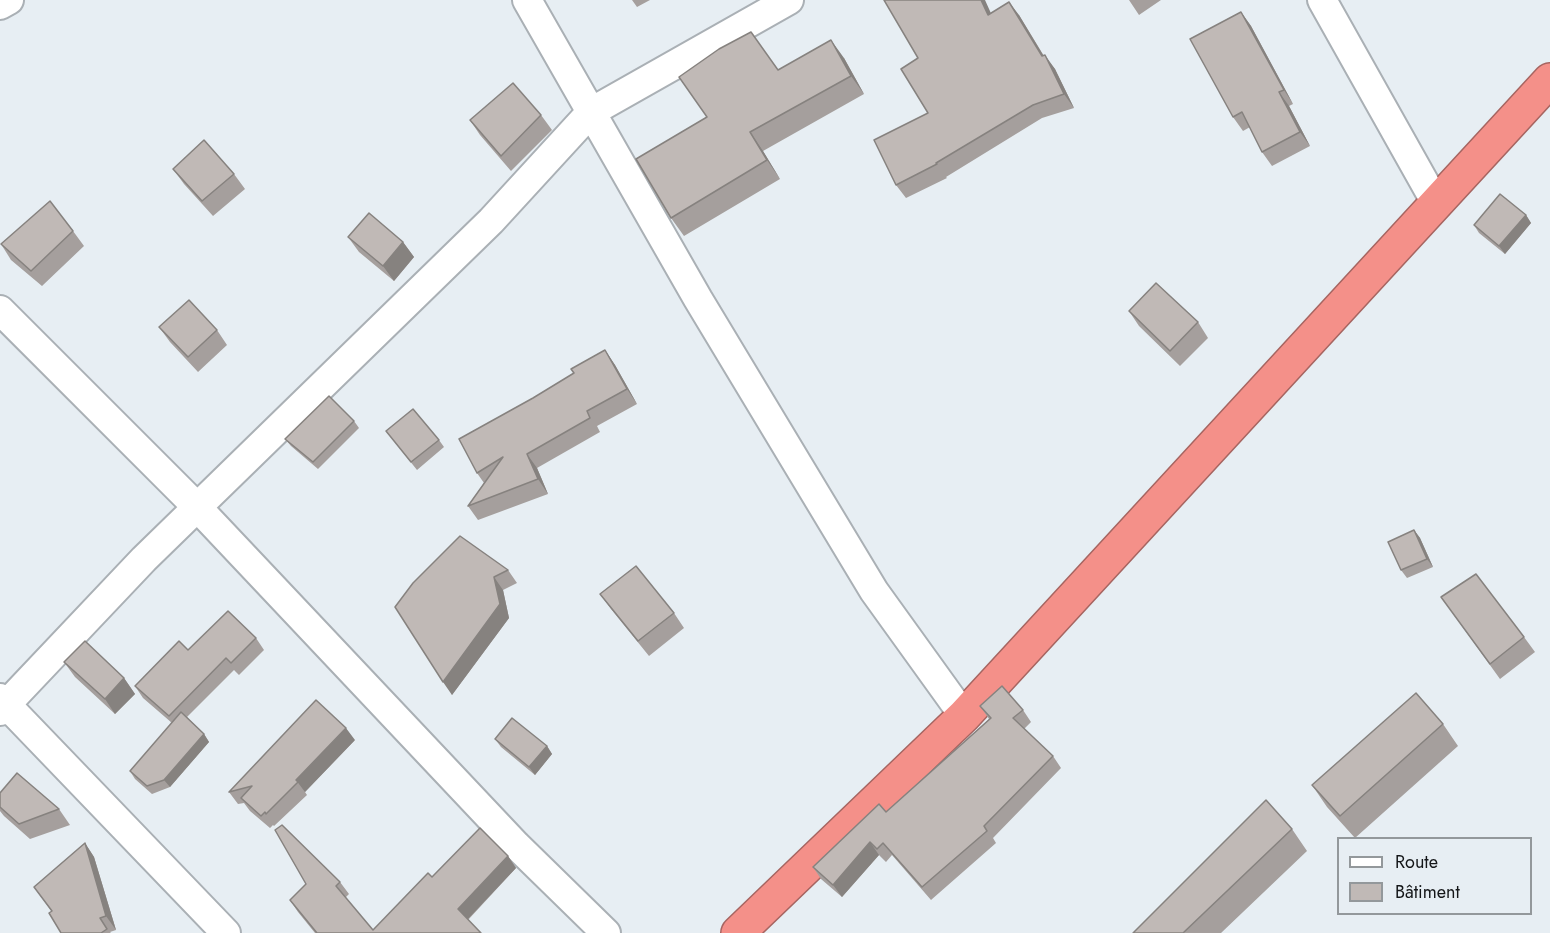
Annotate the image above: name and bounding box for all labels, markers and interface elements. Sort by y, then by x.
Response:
legend [1337,837,1532,915]
text: Route [1395,849,1438,875]
text: Bâtiment [1395,879,1460,905]

